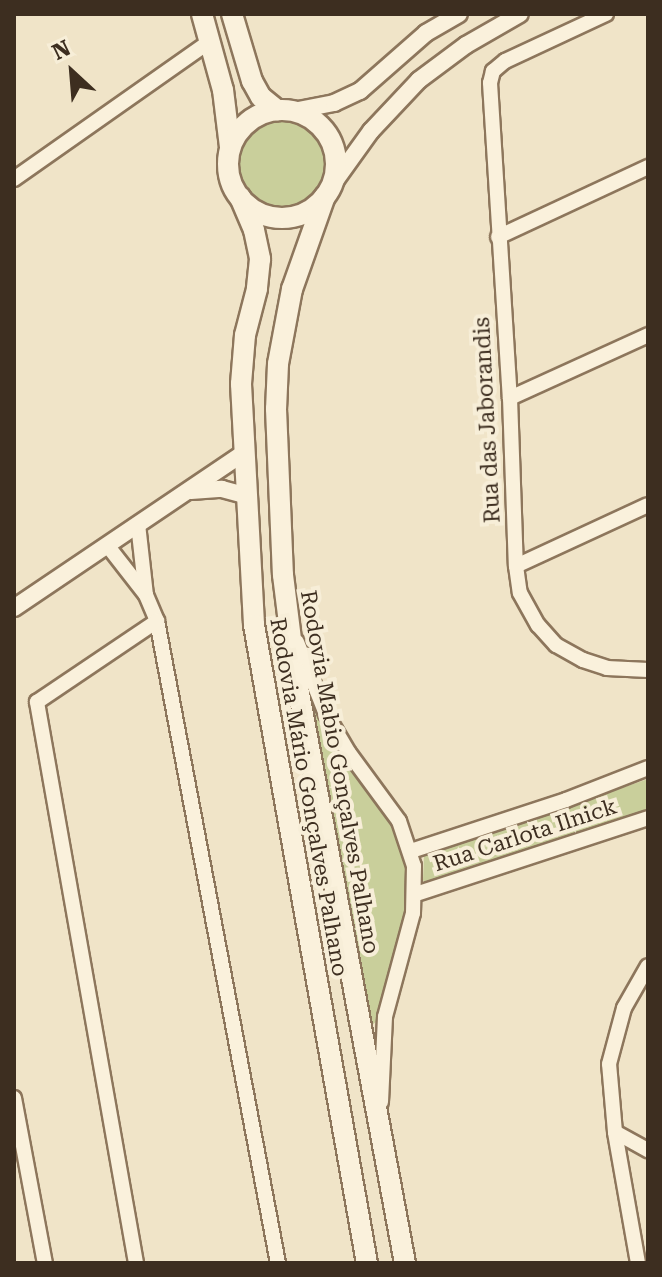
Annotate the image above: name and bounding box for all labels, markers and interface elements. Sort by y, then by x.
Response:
north arrow [32,32,112,112]
text: N [48,35,74,65]
street label: Rua das Jaborandis [468,316,506,524]
street label: Rodovia Mabio Gonçalves Palhano [295,588,385,956]
street label: Rodovia Mário Gonçalves Palhano [264,616,354,978]
street label: Rua Carlota Ilnick [430,793,620,877]

